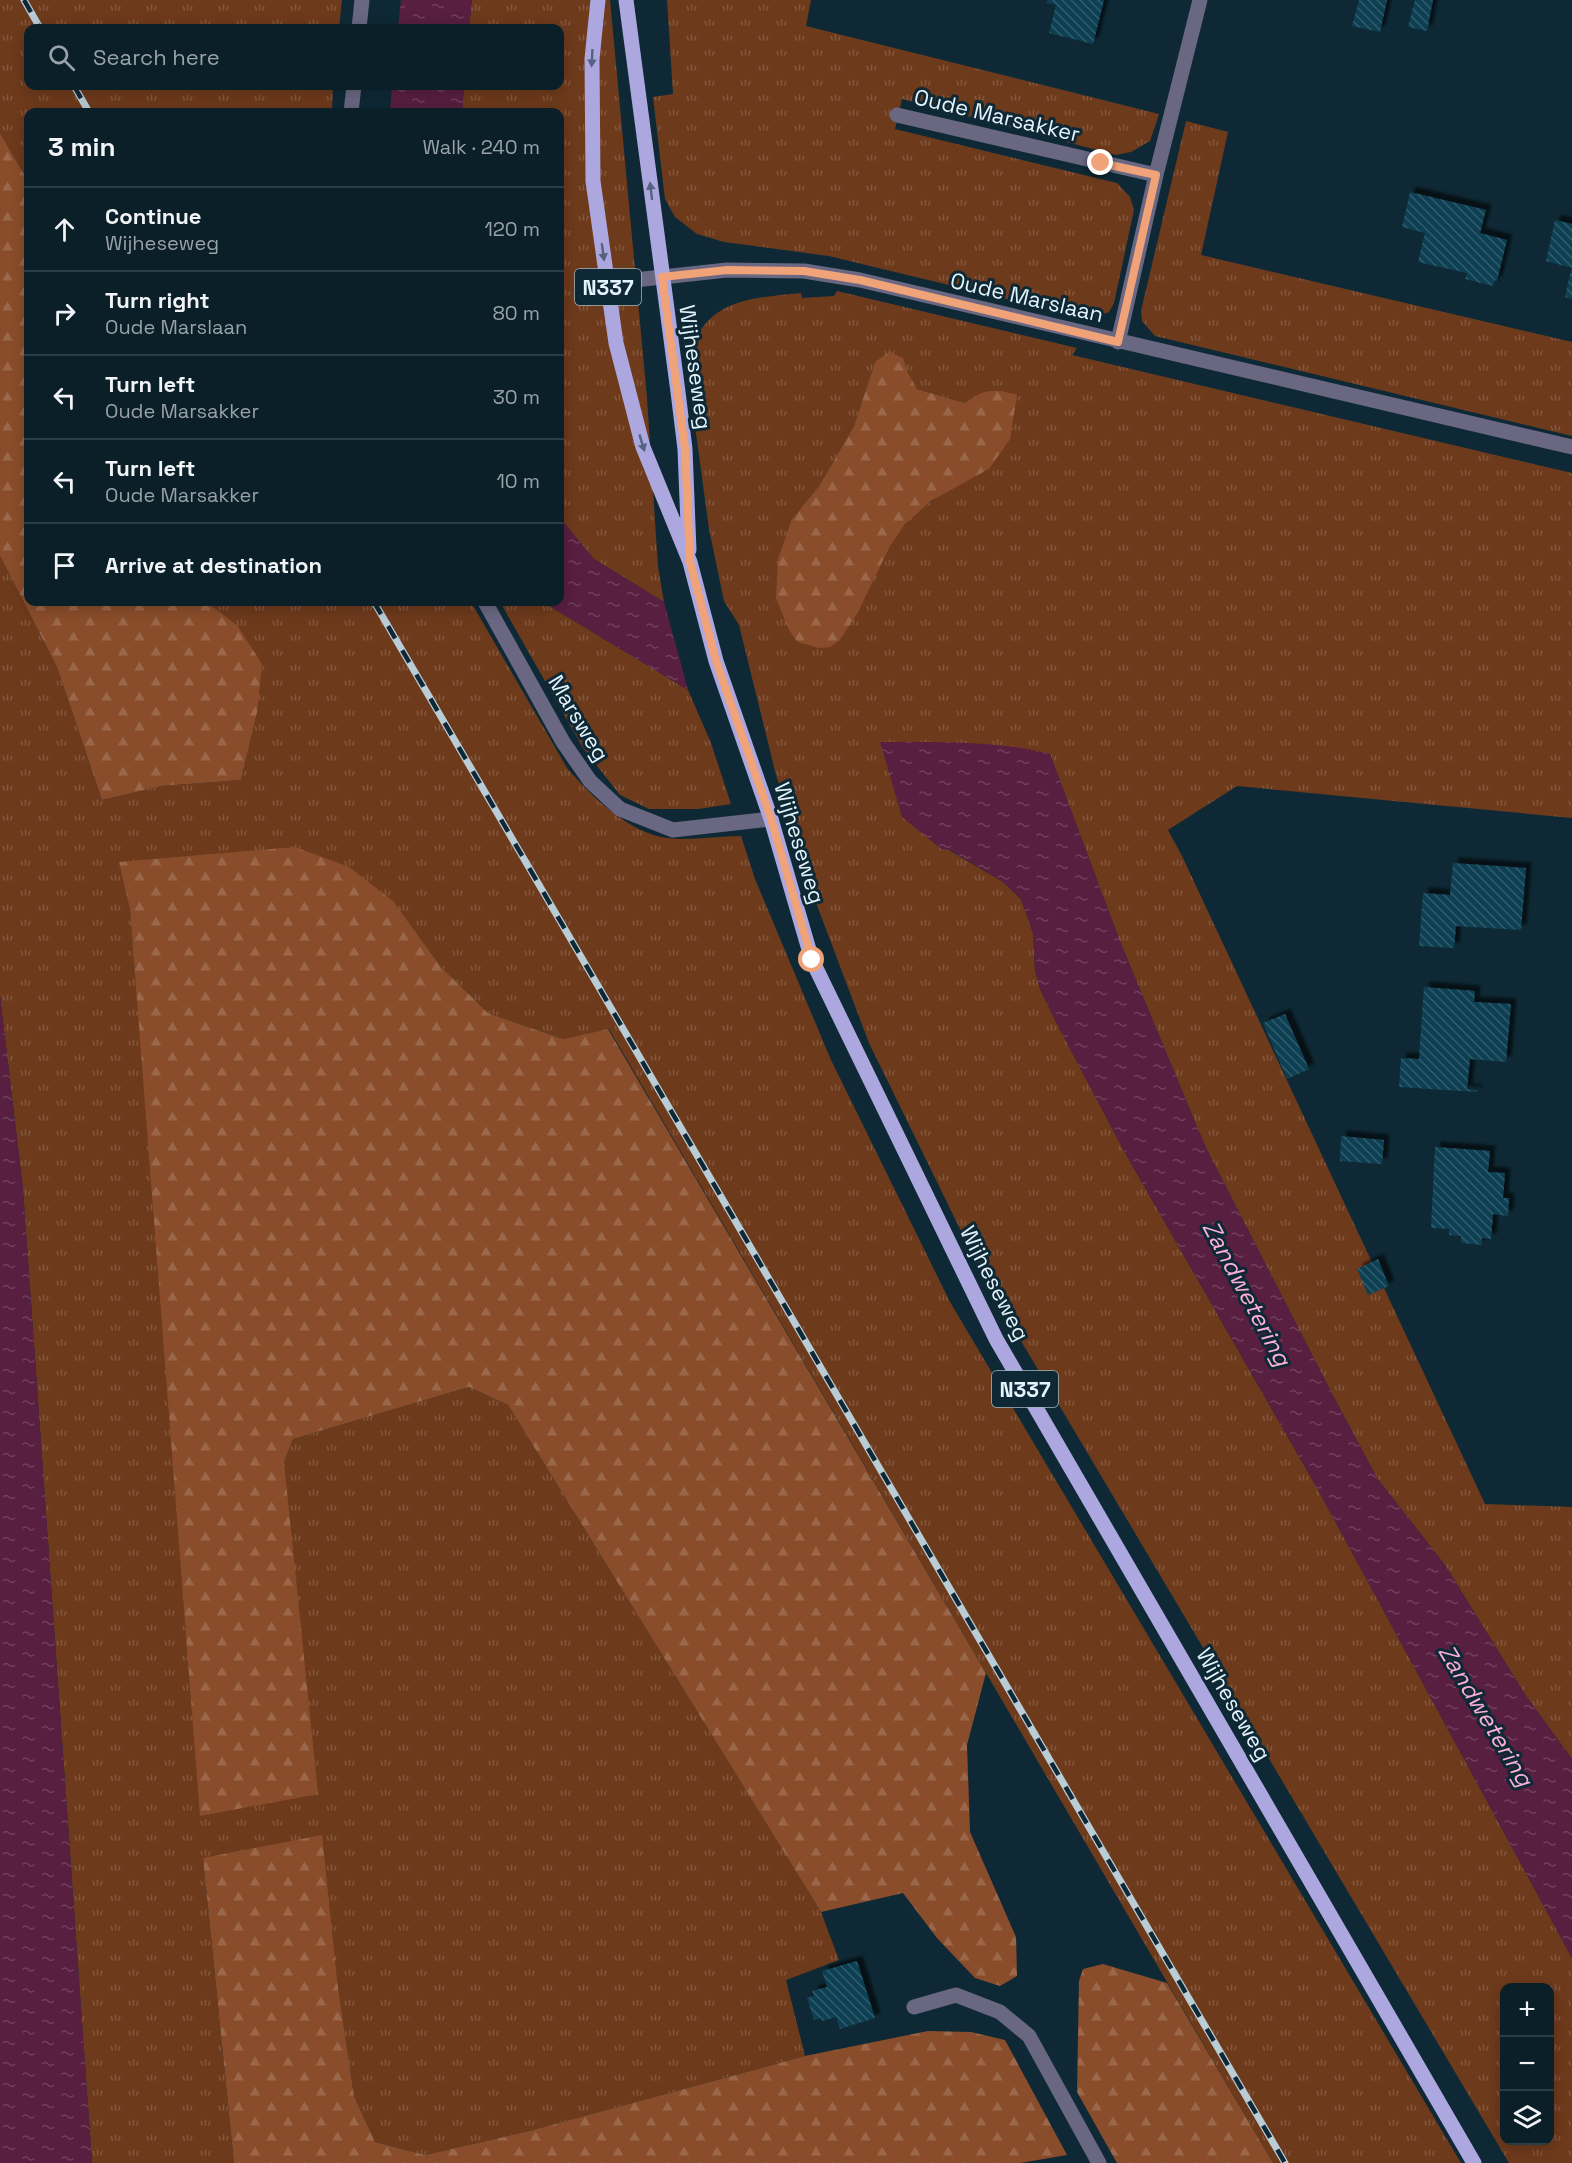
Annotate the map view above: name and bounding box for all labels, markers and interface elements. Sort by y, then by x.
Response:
search box [24,24,564,90]
icon: search [45,41,78,74]
text: Search here [93,43,220,71]
one-way arrow [588,49,597,68]
street label: Oude Marsakker [911,82,1083,148]
text: 3 min [48,130,116,164]
text: Walk · 240 m [422,134,540,160]
route end [1087,149,1113,175]
one-way arrow [646,182,655,201]
text: Continue [105,202,201,230]
icon: ahead [48,213,81,246]
text: 120 m [484,216,540,242]
text: Wijheseweg [105,230,219,256]
one-way arrow [599,243,608,262]
street label: Oude Marslaan [948,266,1106,328]
road number: N337 [575,269,641,305]
text: Turn right [105,286,210,314]
icon: right [48,297,81,330]
text: 80 m [492,300,540,326]
street label: Wijheseweg [673,303,719,431]
text: Oude Marslaan [105,314,247,340]
text: Turn left [105,370,195,398]
icon: left [48,381,81,414]
text: 30 m [493,384,540,410]
text: Oude Marsakker [105,398,259,424]
one-way arrow [638,434,648,452]
text: Turn left [105,454,195,482]
icon: left [48,465,81,498]
text: 10 m [496,468,540,494]
text: Oude Marsakker [105,482,259,508]
icon: arrive [48,549,81,582]
text: Arrive at destination [105,551,322,579]
street label: Marsweg [542,670,616,766]
street label: Wijheseweg [768,779,832,907]
route start [798,946,824,972]
water label: Zandwetering [1196,1215,1299,1372]
street label: Wijheseweg [954,1221,1036,1345]
road number: N337 [992,1371,1058,1407]
water label: Zandwetering [1431,1638,1541,1793]
street label: Wijheseweg [1190,1643,1278,1765]
map controls [1500,1983,1554,2145]
button: + [1500,1983,1554,2037]
button: − [1500,2037,1554,2091]
button: layers [1500,2091,1554,2145]

